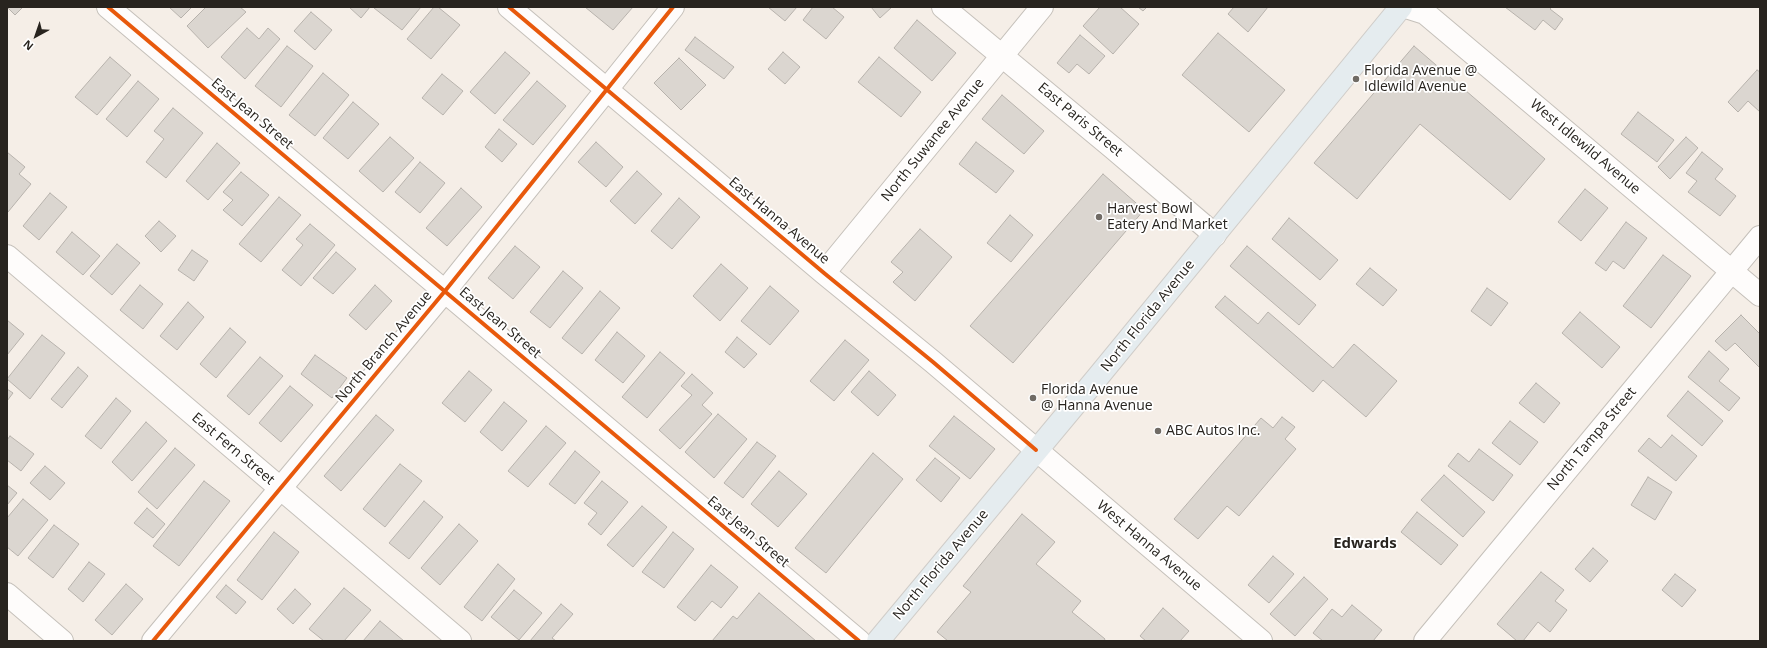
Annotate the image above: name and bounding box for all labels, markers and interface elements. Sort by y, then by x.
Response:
north arrow [16,16,56,56]
text: N [20,37,36,54]
place label: Florida Avenue @ Idlewild Avenue [1364,63,1477,96]
marker: Florida Avenue @ Idlewild Avenue [1351,74,1361,84]
street label: East Jean Street [208,75,296,153]
street label: North Suwanee Avenue [878,75,988,205]
street label: East Paris Street [1034,80,1126,160]
street label: West Idlewild Avenue [1526,96,1644,198]
street label: East Hanna Avenue [725,174,833,268]
place label: Harvest Bowl Eatery And Market [1107,201,1228,234]
marker: Harvest Bowl Eatery And Market [1094,212,1104,222]
street label: North Florida Avenue [1098,257,1198,375]
street label: East Jean Street [456,284,544,362]
street label: North Branch Avenue [332,288,436,406]
place label: Florida Avenue @ Hanna Avenue [1041,382,1153,414]
street label: North Tampa Street [1544,384,1640,494]
marker: Florida Avenue @ Hanna Avenue [1028,393,1038,403]
street label: East Fern Street [188,409,278,489]
place label: ABC Autos Inc. [1166,423,1260,439]
marker: ABC Autos Inc. [1153,426,1163,436]
street label: East Jean Street [704,493,792,571]
street label: West Hanna Avenue [1093,497,1205,595]
street label: North Florida Avenue [890,506,992,624]
district label: Edwards [1333,535,1397,553]

